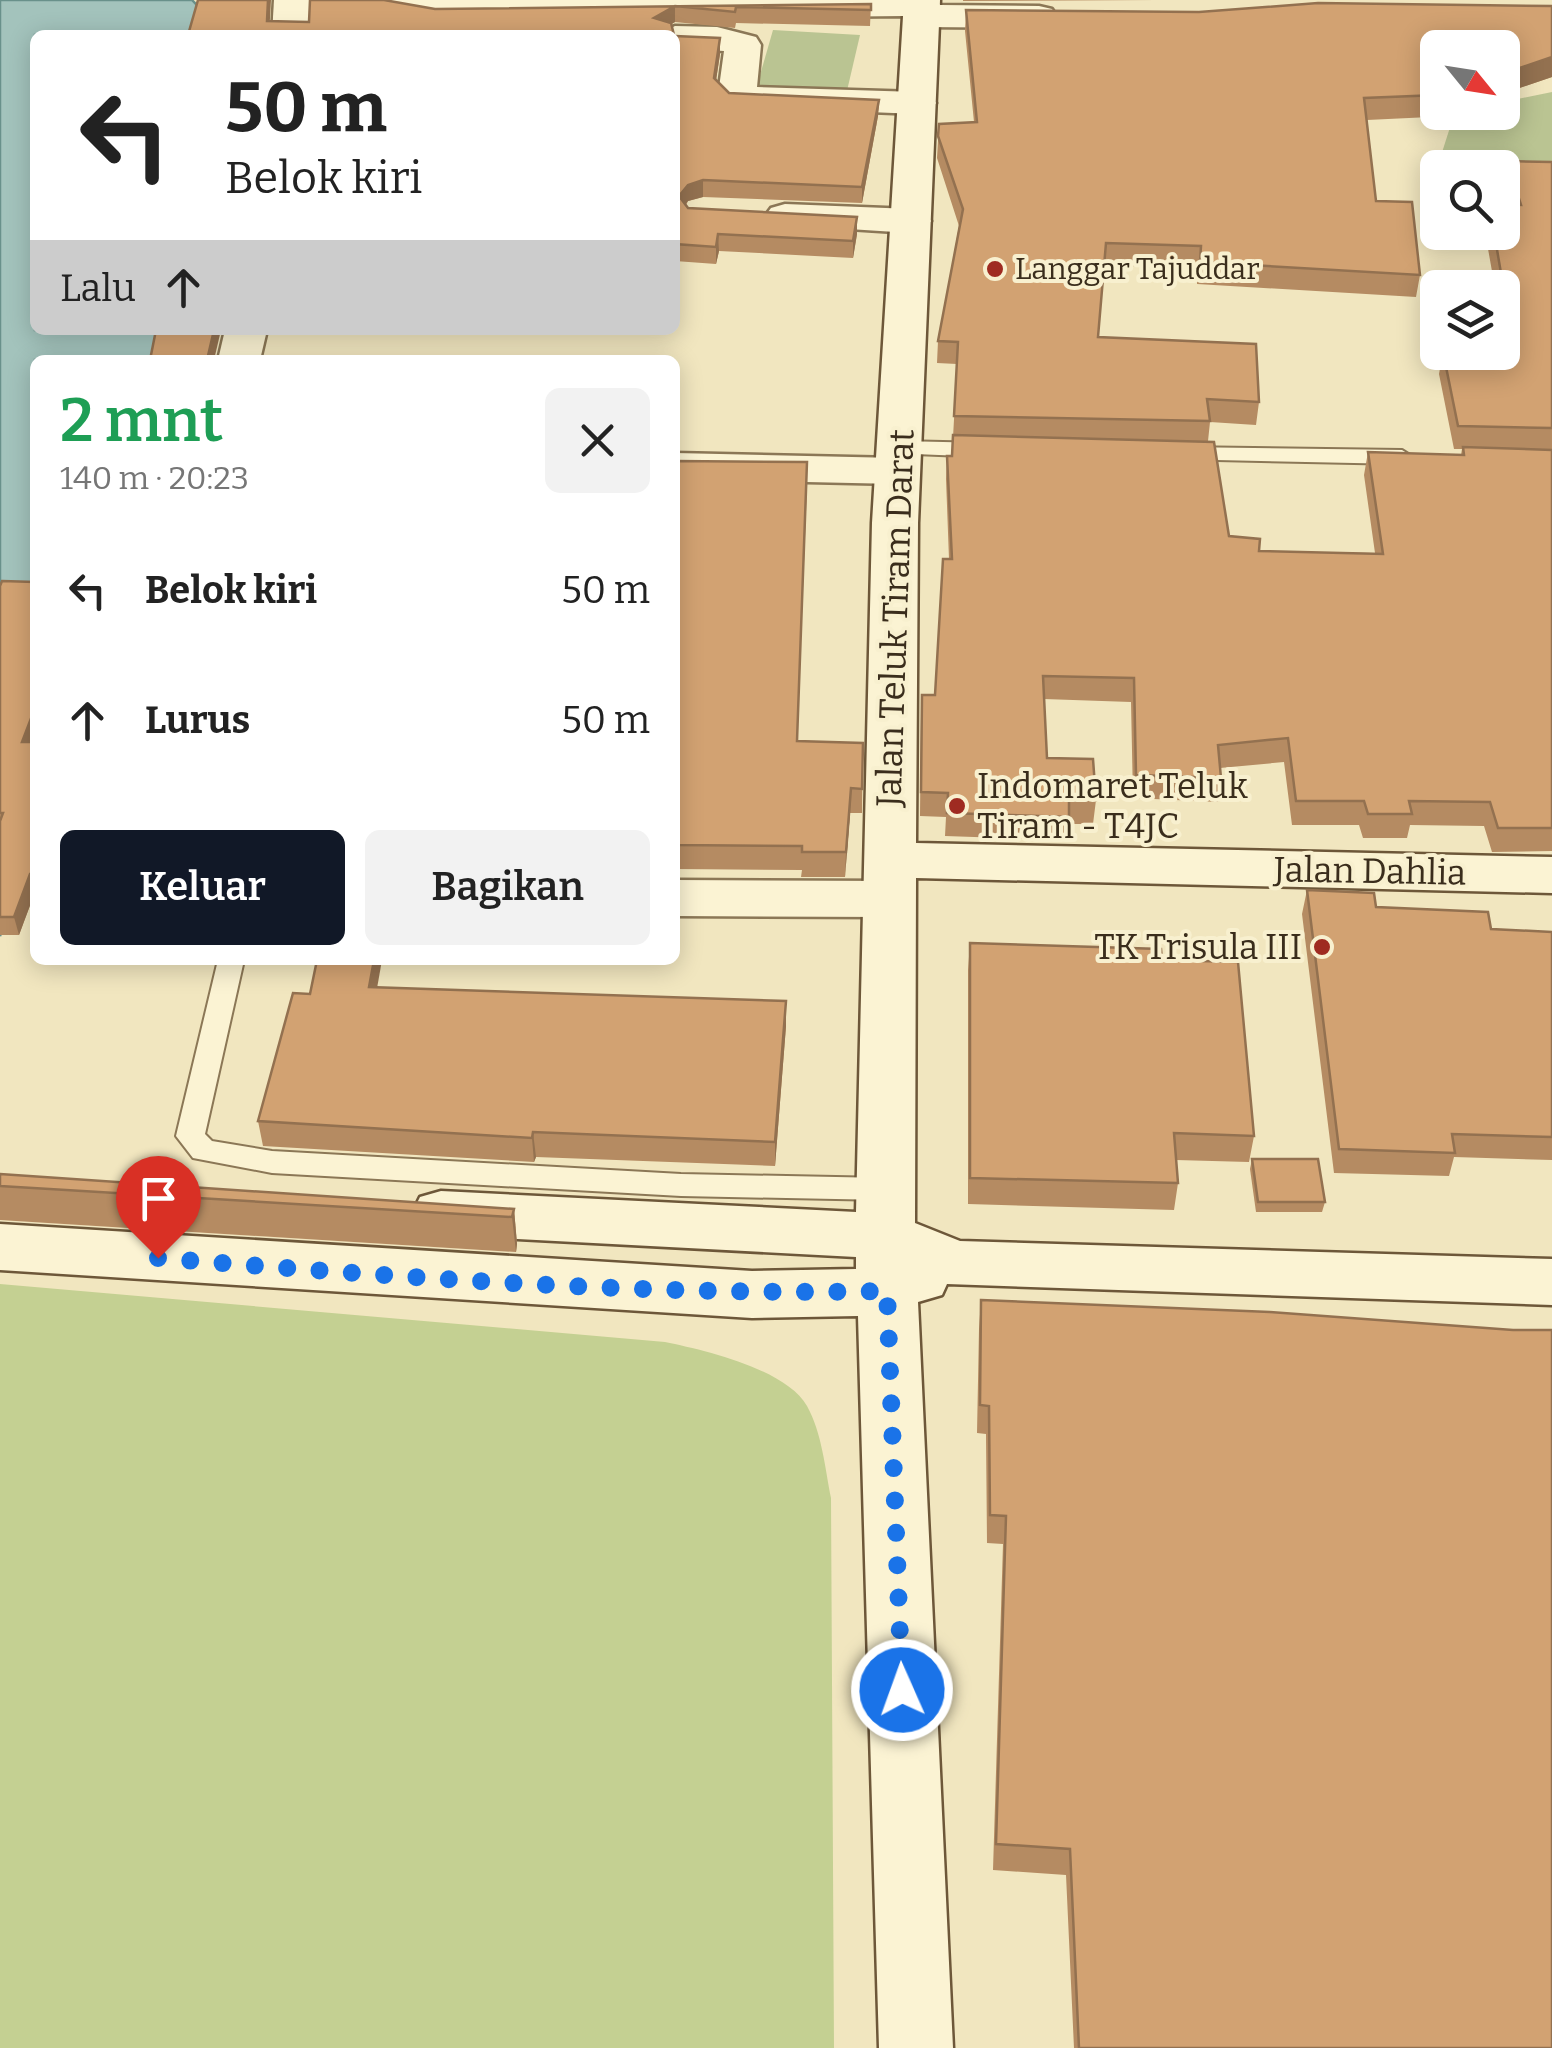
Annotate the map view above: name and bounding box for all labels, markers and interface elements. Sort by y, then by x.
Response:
north arrow [1420,30,1520,130]
map controls [1420,30,1520,370]
text: 50 m [225,66,387,150]
icon: left [60,70,190,200]
button: search [1420,150,1520,250]
text: Belok kiri [225,151,422,205]
place label: Langgar Tajuddar [1015,251,1260,287]
marker: Langgar Tajuddar [984,258,1006,280]
icon: ahead [156,260,211,315]
text: Lalu [60,265,136,311]
button: layers [1420,270,1520,370]
text: 2 mnt [60,385,223,457]
button: close [545,388,650,493]
street label: Jalan Teluk Tiram Darat [867,428,923,809]
text: 140 m · 20:23 [60,459,249,497]
icon: left [60,563,115,618]
text: Belok kiri [145,567,317,613]
text: 50 m [561,567,650,613]
icon: ahead [60,693,115,748]
text: Lurus [145,697,250,743]
text: 50 m [561,697,650,743]
place label: Indomaret Teluk Tiram - T4JC [977,765,1248,847]
marker: Indomaret Teluk Tiram - T4JC [946,795,968,817]
button: Keluar [60,830,345,945]
button: Bagikan [365,830,650,945]
street label: Jalan Dahlia [1272,848,1467,894]
place label: TK Trisula III [1094,926,1302,968]
marker: TK Trisula III [1311,936,1333,958]
pin [116,1156,201,1259]
icon: arrive [131,1171,186,1226]
position arrow [850,1638,954,1742]

